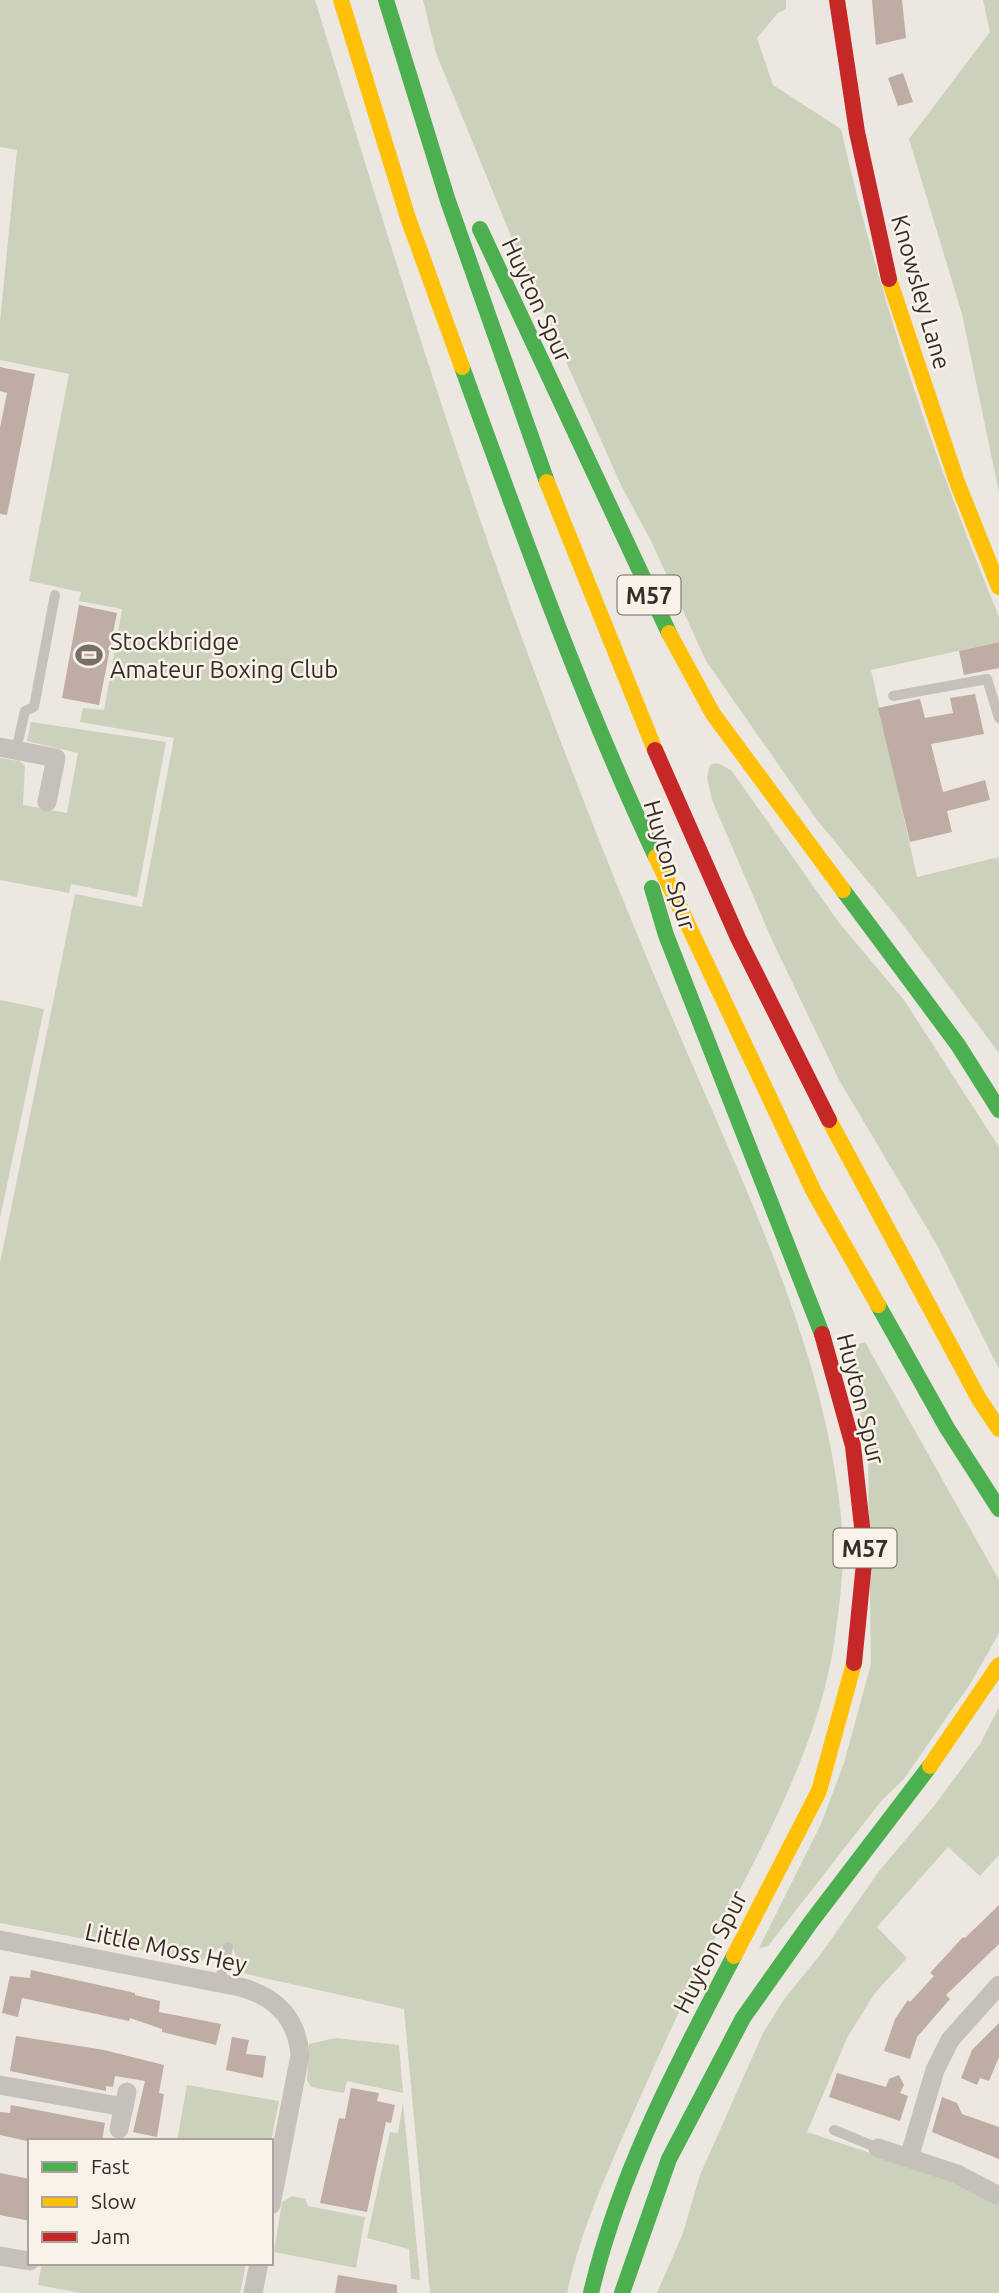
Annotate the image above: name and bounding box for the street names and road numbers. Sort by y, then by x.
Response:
street label: Knowsley Lane [886,212,956,372]
street label: Huyton Spur [496,234,578,366]
road number: M57 [618,576,680,614]
street label: Huyton Spur [639,797,701,933]
street label: Huyton Spur [832,1331,890,1467]
road number: M57 [834,1528,896,1568]
street label: Huyton Spur [668,1886,752,2018]
street label: Little Moss Hey [83,1918,250,1978]

